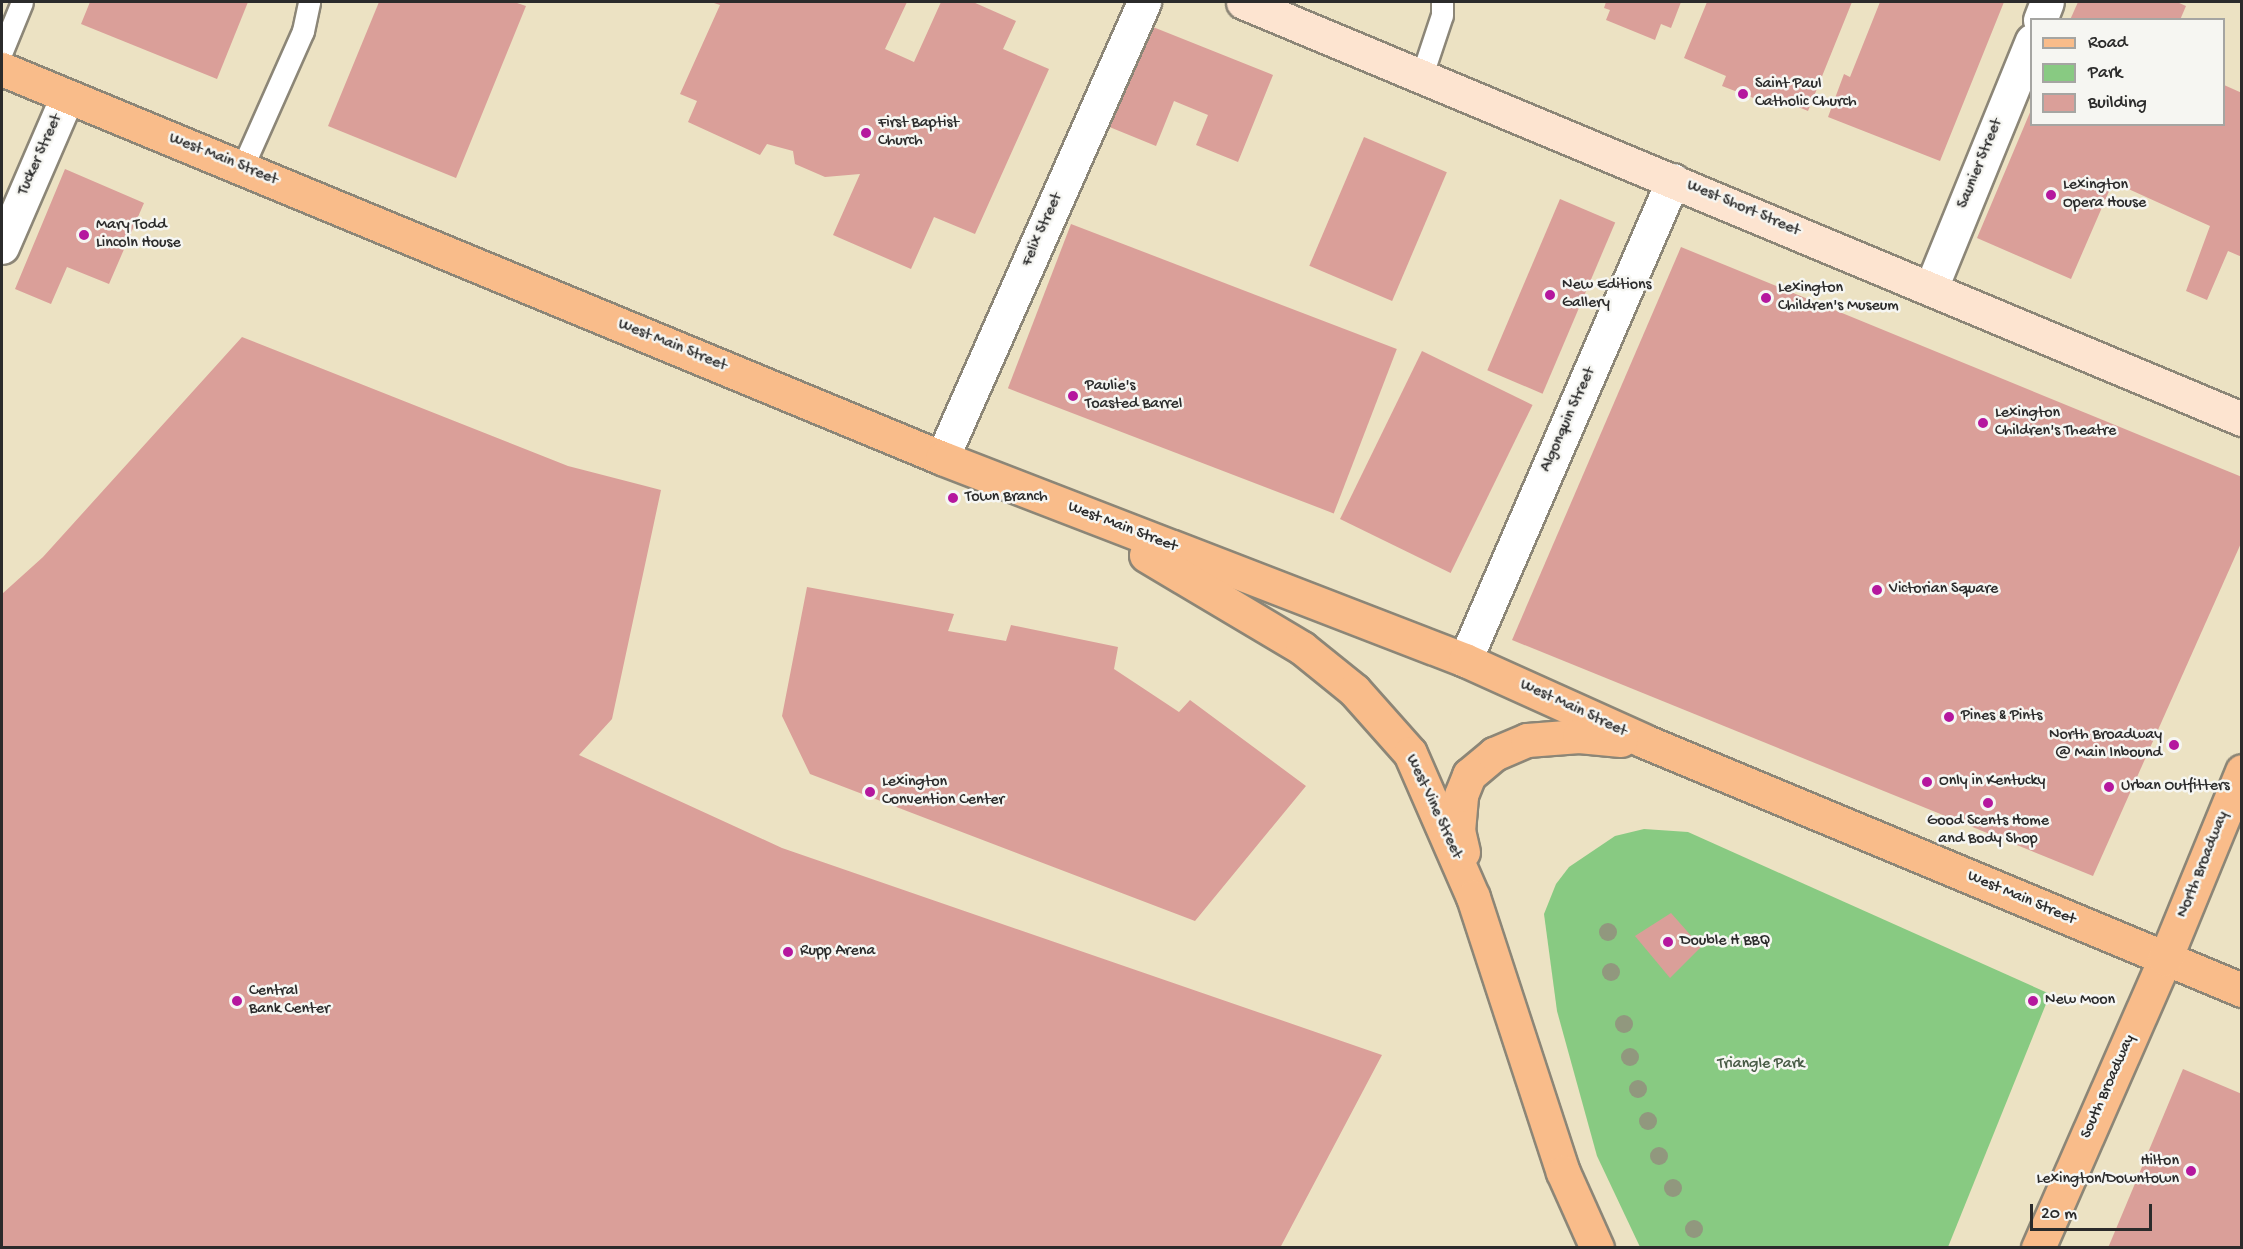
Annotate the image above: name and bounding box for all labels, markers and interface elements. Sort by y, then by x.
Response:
legend [2030,18,2225,126]
text: Road [2088,33,2127,54]
text: Park [2088,63,2122,84]
place label: Saint Paul Catholic Church [1755,75,1857,113]
marker: Saint Paul Catholic Church [1736,87,1750,101]
text: Building [2088,93,2147,114]
street label: Tucker Street [15,112,67,198]
place label: First Baptist Church [878,114,959,152]
street label: Saunier Street [1954,116,2008,212]
marker: First Baptist Church [859,126,873,140]
street label: West Main Street [166,129,280,191]
place label: Lexington Opera House [2063,176,2146,214]
street label: West Short Street [1684,177,1802,241]
marker: Lexington Opera House [2044,188,2058,202]
street label: Felix Street [1018,190,1068,270]
place label: Mary Todd Lincoln House [96,216,181,254]
marker: Mary Todd Lincoln House [77,228,91,242]
place label: New Editions Gallery [1562,276,1652,314]
place label: Lexington Children's Museum [1778,279,1899,317]
marker: New Editions Gallery [1543,288,1557,302]
marker: Lexington Children's Museum [1759,291,1773,305]
street label: West Main Street [615,315,729,377]
street label: Algonquin Street [1537,365,1601,475]
place label: Paulie's Toasted Barrel [1085,377,1182,415]
marker: Paulie's Toasted Barrel [1066,389,1080,403]
place label: Lexington Children's Theatre [1995,404,2116,442]
marker: Lexington Children's Theatre [1976,416,1990,430]
place label: Town Branch [965,488,1048,508]
marker: Town Branch [946,491,960,505]
street label: West Main Street [1065,498,1179,558]
place label: Victorian Square [1889,580,1998,600]
marker: Victorian Square [1870,583,1884,597]
street label: West Main Street [1517,676,1629,742]
place label: Pines & Pints [1961,707,2042,727]
marker: Pines & Pints [1942,710,1956,724]
place label: North Broadway @ Main Inbound [2049,726,2162,764]
marker: North Broadway @ Main Inbound [2167,738,2181,752]
street label: West Vine Street [1400,752,1466,862]
place label: Only in Kentucky [1939,772,2045,792]
place label: Lexington Convention Center [882,773,1004,811]
marker: Only in Kentucky [1920,775,1934,789]
place label: Urban Outfitters [2121,777,2230,797]
marker: Urban Outfitters [2102,780,2116,794]
marker: Lexington Convention Center [863,785,877,799]
marker: Good Scents Home and Body Shop [1981,796,1995,810]
street label: North Broadway [2174,809,2234,921]
place label: Good Scents Home and Body Shop [1927,812,2049,850]
street label: West Main Street [1964,868,2078,930]
place label: Double H BBQ [1680,932,1770,952]
marker: Double H BBQ [1661,935,1675,949]
place label: Rupp Arena [800,942,875,962]
marker: Rupp Arena [781,945,795,959]
place label: Central Bank Center [249,982,330,1020]
place label: New Moon [2045,991,2115,1011]
marker: Central Bank Center [230,994,244,1008]
marker: New Moon [2026,994,2040,1008]
street label: South Broadway [2078,1032,2140,1142]
park label: Triangle Park [1718,1055,1804,1075]
place label: Hilton Lexington/Downtown [2036,1152,2179,1190]
marker: Hilton Lexington/Downtown [2184,1164,2198,1178]
scale bar [2033,1192,2154,1230]
text: 20 m [2041,1204,2077,1225]

